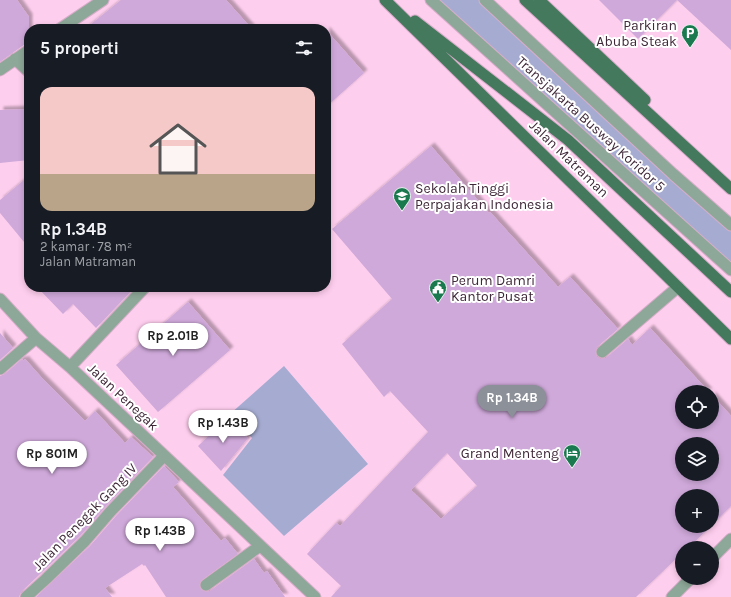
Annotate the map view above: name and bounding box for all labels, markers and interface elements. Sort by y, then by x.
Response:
place label: Parkiran Abuba Steak [596,17,677,50]
parking icon: Parkiran Abuba Steak [680,23,700,48]
icon: filters [293,37,315,59]
text: 5 properti [40,38,119,58]
street label: Transjakarta Busway Koridor 5 [513,53,669,195]
icon: home [142,113,214,185]
street label: Jalan Matraman [526,117,612,201]
place label: Sekolah Tinggi Perpajakan Indonesia [415,180,554,213]
school or university icon: Sekolah Tinggi Perpajakan Indonesia [392,186,412,211]
text: Rp 1.34B [40,219,107,239]
text: 2 kamar · 78 m² [40,239,132,254]
text: Jalan Matraman [40,254,136,269]
place label: Perum Damri Kantor Pusat [451,272,535,305]
public building icon: Perum Damri Kantor Pusat [428,278,448,303]
pin: Rp 2.01B [132,323,214,357]
text: Rp 2.01B [147,328,199,343]
street label: Jalan Penegak [84,360,162,434]
pin: Rp 1.34B [471,385,553,419]
map controls [675,385,719,585]
button: locate [675,385,719,429]
text: Rp 1.34B [486,390,538,405]
pin: Rp 1.43B [182,410,264,444]
text: Rp 1.43B [197,415,249,430]
button: layers [675,437,719,481]
pin: Rp 801M [15,441,89,475]
hotel icon: Grand Menteng [562,443,582,468]
place label: Grand Menteng [461,445,559,462]
text: Rp 801M [26,446,78,461]
street label: Jalan Penegak Gang IV [29,460,141,574]
button: + [675,489,719,533]
pin: Rp 1.43B [119,518,201,552]
text: Rp 1.43B [134,523,186,538]
button: − [675,541,719,585]

